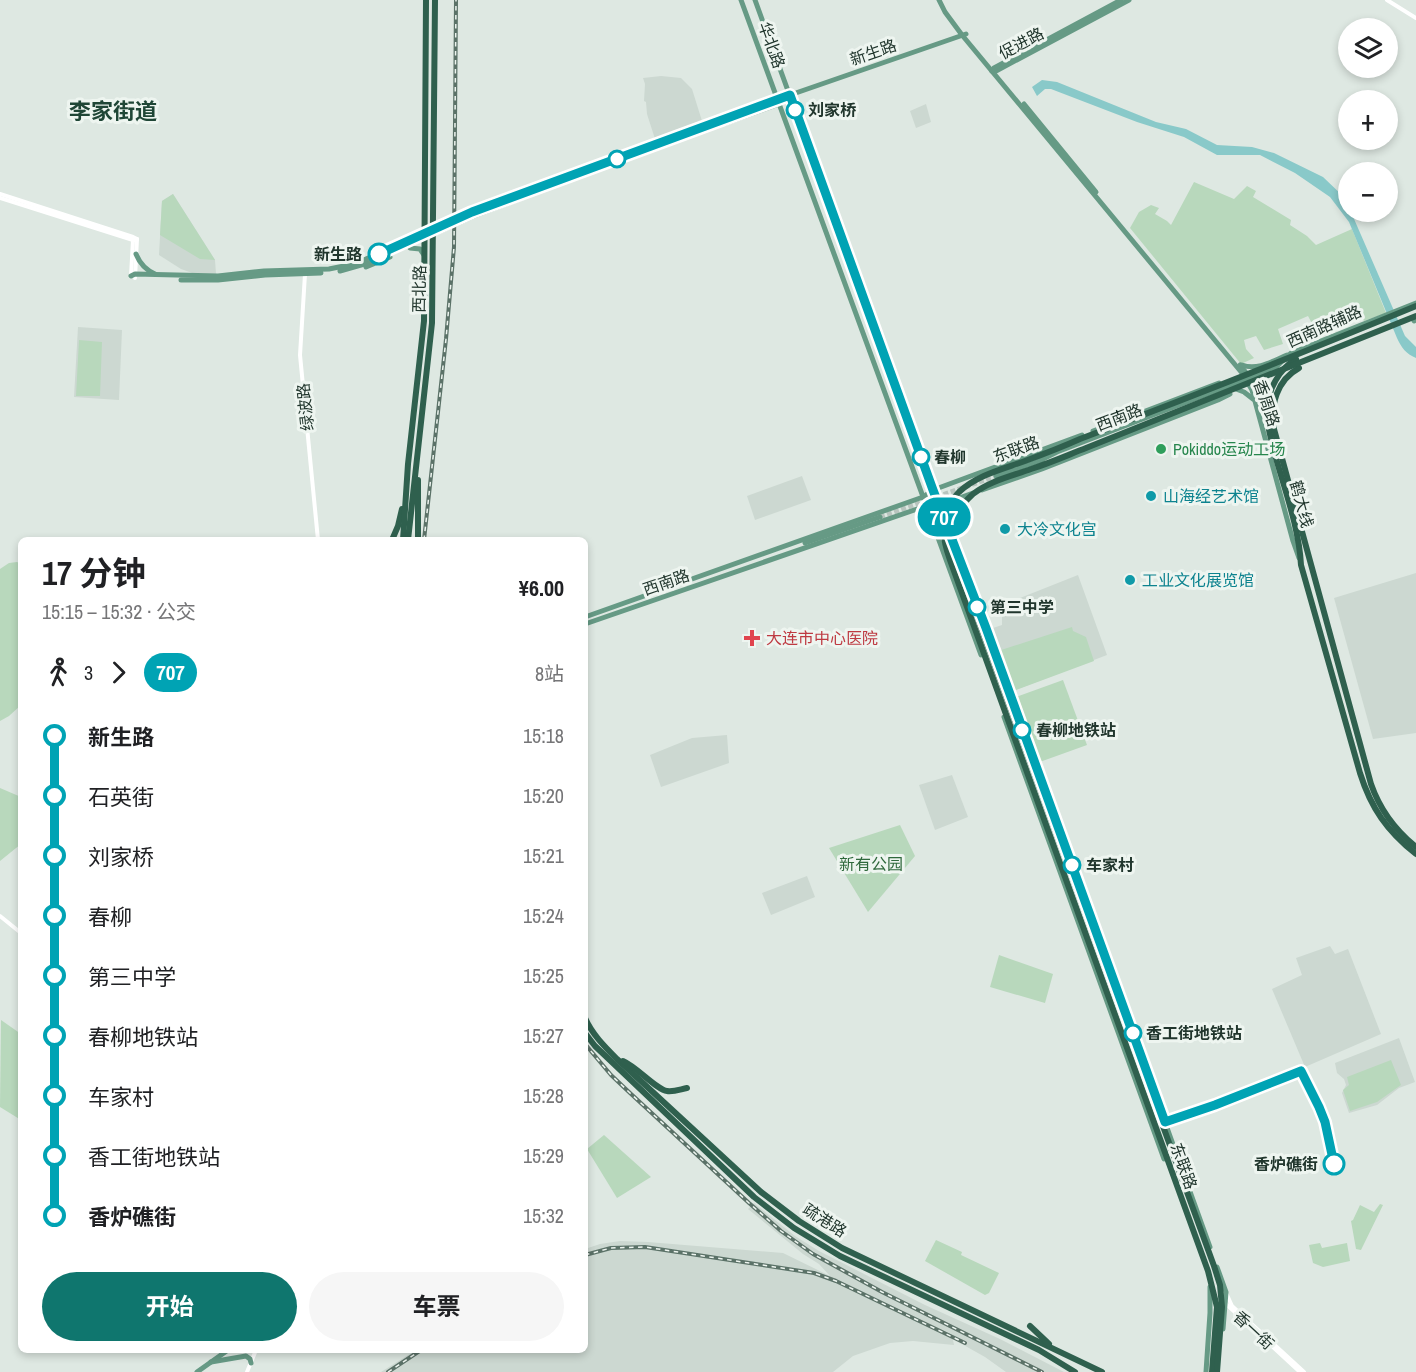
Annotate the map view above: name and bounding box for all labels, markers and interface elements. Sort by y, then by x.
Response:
map controls [1338,18,1398,222]
button: layers [1338,18,1398,78]
street label: 华北路 [753,19,791,71]
street label: 促进路 [995,22,1047,64]
street label: 新生路 [847,34,899,70]
button: + [1338,90,1398,150]
district label: 李家街道 [69,96,157,126]
place label: 刘家桥 [808,99,857,121]
marker: 刘家桥 [786,101,804,119]
unlabelled marker [608,150,626,168]
button: − [1338,162,1398,222]
place label: 新生路 [314,243,362,265]
marker: 新生路 [368,243,390,265]
street label: 西北路 [408,265,430,313]
street label: 西南路辅路 [1283,300,1365,352]
street label: 香周路 [1249,377,1285,429]
street label: 绿波路 [292,382,318,432]
street label: 西南路 [1093,398,1145,436]
street label: 东联路 [990,430,1042,468]
place label: Pokiddo运动工场 [1173,438,1285,460]
marker: Pokiddo运动工场 [1154,442,1168,456]
place label: 春柳 [934,446,966,468]
marker: 春柳 [912,448,930,466]
street label: 鹤大线 [1285,478,1319,530]
place label: 山海经艺术馆 [1163,485,1259,507]
marker: 山海经艺术馆 [1144,489,1158,503]
line badge: 707 [910,498,978,536]
text: 707 [930,503,958,532]
place label: 大冷文化宫 [1017,518,1097,540]
marker: 大冷文化宫 [998,522,1012,536]
text: 17 分钟 [42,551,146,595]
street label: 西南路 [640,564,692,600]
place label: 工业文化展览馆 [1142,569,1254,591]
text: ¥6.00 [519,573,564,603]
marker: 工业文化展览馆 [1123,573,1137,587]
place label: 第三中学 [990,596,1054,618]
text: 15:15 – 15:32 · 公交 [42,598,196,625]
marker: 第三中学 [968,598,986,616]
place label: 大连市中心医院 [766,627,878,649]
marker: 大连市中心医院 [743,629,761,647]
icon: walk [42,656,75,689]
icon: forward [102,656,135,689]
text: 707 [156,658,185,687]
text: 3 [84,659,93,686]
text: 8站 [535,660,564,687]
place label: 春柳地铁站 [1036,719,1116,741]
marker: 春柳地铁站 [1013,721,1031,739]
text: 新生路 [88,722,154,752]
text: 15:18 [523,722,564,749]
text: 石英街 [88,782,154,812]
text: 15:20 [523,782,564,809]
text: 刘家桥 [88,842,154,872]
text: 15:21 [523,842,564,869]
park label: 新有公园 [839,853,903,875]
place label: 车家村 [1086,854,1134,876]
marker: 车家村 [1063,856,1081,874]
text: 春柳 [88,902,132,932]
text: 15:24 [523,902,564,929]
text: 第三中学 [88,962,176,992]
text: 15:25 [523,962,564,989]
text: 春柳地铁站 [88,1022,198,1052]
text: 15:27 [523,1022,564,1049]
place label: 香工街地铁站 [1146,1022,1242,1044]
marker: 香工街地铁站 [1124,1024,1142,1042]
text: 车家村 [88,1082,154,1112]
text: 15:28 [523,1082,564,1109]
street label: 东联路 [1165,1140,1203,1192]
text: 香工街地铁站 [88,1142,220,1172]
text: 15:29 [523,1142,564,1169]
place label: 香炉礁街 [1254,1153,1318,1175]
marker: 香炉礁街 [1323,1153,1345,1175]
street label: 疏港路 [799,1198,851,1242]
text: 香炉礁街 [88,1202,176,1232]
text: 15:32 [523,1202,564,1229]
button: 开始 [42,1272,297,1341]
button: 车票 [309,1272,564,1341]
street label: 香一街 [1229,1306,1279,1354]

